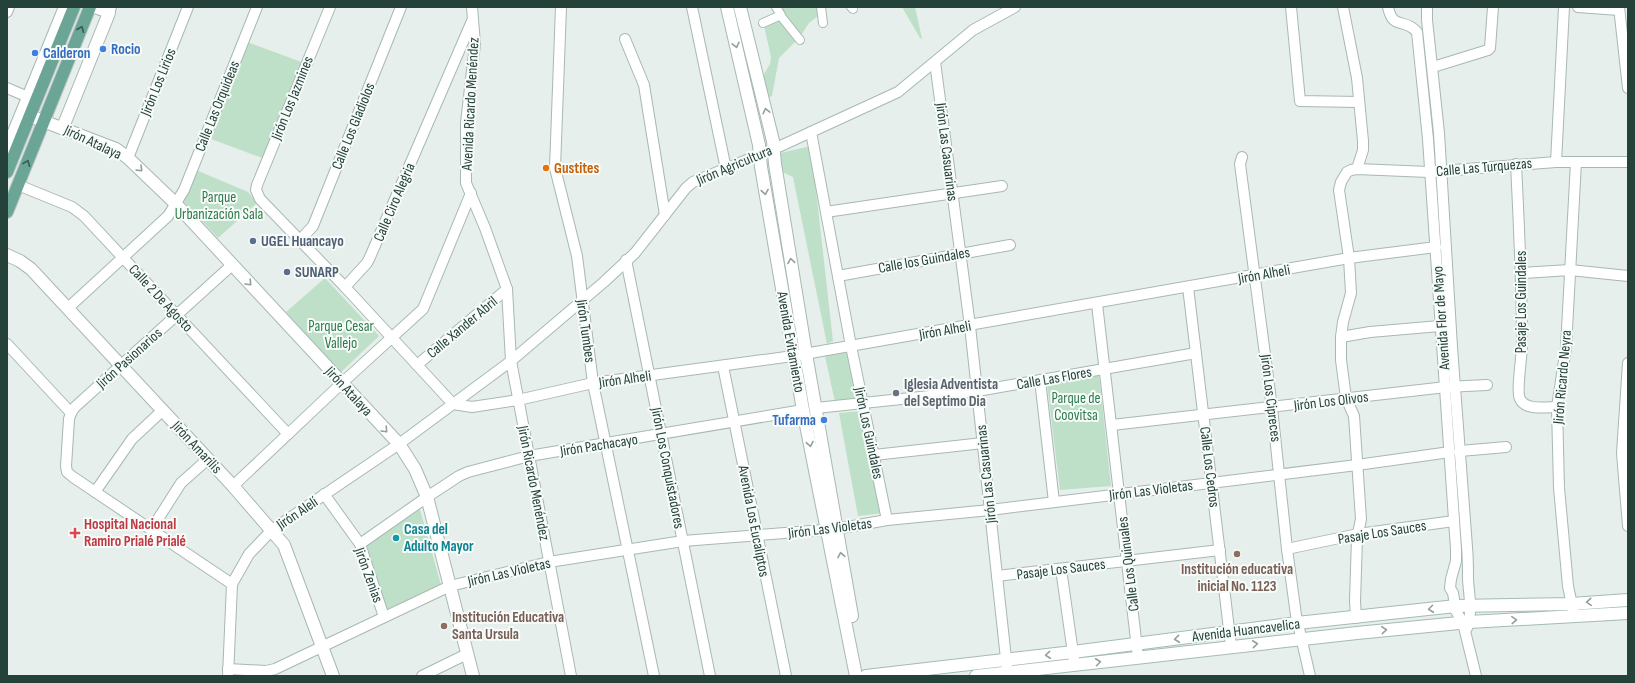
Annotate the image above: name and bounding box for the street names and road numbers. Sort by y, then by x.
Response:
street label: Avenida Ricardo Menéndez [457,36,484,172]
street label: Jirón Los Lirios [136,46,181,120]
street label: Jirón Los Jazmines [267,53,318,144]
street label: Calle Las Orquideas [191,58,244,154]
street label: Calle Los Gladiolos [327,80,379,172]
street label: Jirón Las Casuarinas [931,101,962,202]
street label: Jirón Atalaya [60,120,125,164]
street label: Jirón Agricultura [693,141,775,190]
street label: Calle Las Turquezas [1435,154,1533,181]
street label: Calle Ciro Alegria [369,160,420,244]
street label: Calle los Guindales [877,243,971,278]
street label: Pasaje Los Guindales [1512,251,1531,353]
street label: Calle 2 De Agosto [124,260,197,336]
street label: Jirón Alheli [1235,261,1292,289]
street label: Avenida Flor de Mayo [1428,265,1455,372]
street label: Avenida Evitamiento [772,289,809,394]
street label: Calle Xander Abril [423,292,502,363]
street label: Jirón Tumbes [572,297,599,364]
street label: Jirón Alheli [916,317,973,345]
street label: Jirón Pasionarios [92,324,166,394]
street label: Jirón Ricardo Neyra [1549,329,1576,426]
street label: Jirón Los Cipreces [1256,352,1285,443]
street label: Jirón Atalaya [320,362,377,420]
street label: Calle Las Flores [1015,363,1093,394]
street label: Jirón Alheli [597,366,653,393]
street label: Jirón Los Guindales [849,384,888,481]
street label: Jirón Los Olivos [1292,388,1369,416]
street label: Jirón Los Conquistadores [646,405,689,530]
street label: Jirón Amarilis [167,416,226,478]
street label: Jirón Ricardo Menéndez [513,423,554,543]
street label: Jirón Las Casuarinas [972,424,1001,525]
street label: Calle Los Cedros [1195,426,1224,509]
street label: Jirón Pachacayo [558,430,639,461]
street label: Avenida Los Eucaliptos [733,463,774,578]
street label: Jirón Las Violetas [1107,476,1194,505]
street label: Jirón Alelí [272,493,322,535]
street label: Jirón Las Violetas [786,514,873,543]
street label: Calle Los Quinuales [1113,515,1144,612]
street label: Pasaje Los Sauces [1336,516,1428,549]
street label: Jirón Zenias [349,544,387,605]
street label: Jirón Las Violetas [465,554,552,591]
street label: Pasaje Los Sauces [1016,555,1107,584]
street label: Avenida Huancavelica [1190,614,1301,647]

